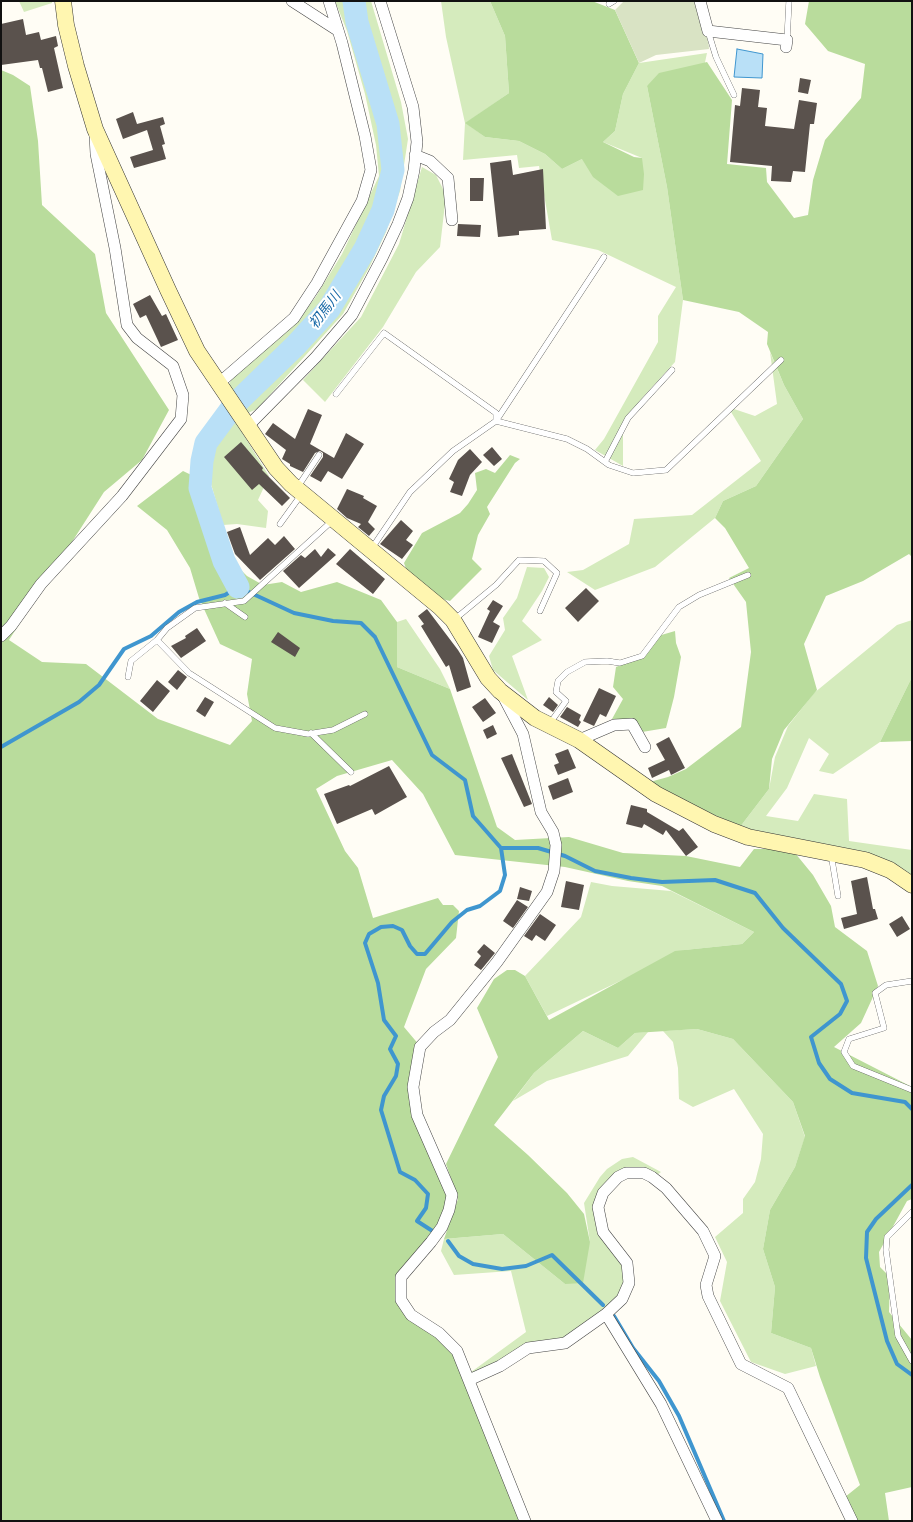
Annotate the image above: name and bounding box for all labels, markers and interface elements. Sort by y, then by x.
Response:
water label: 初馬川 [306,288,344,332]

